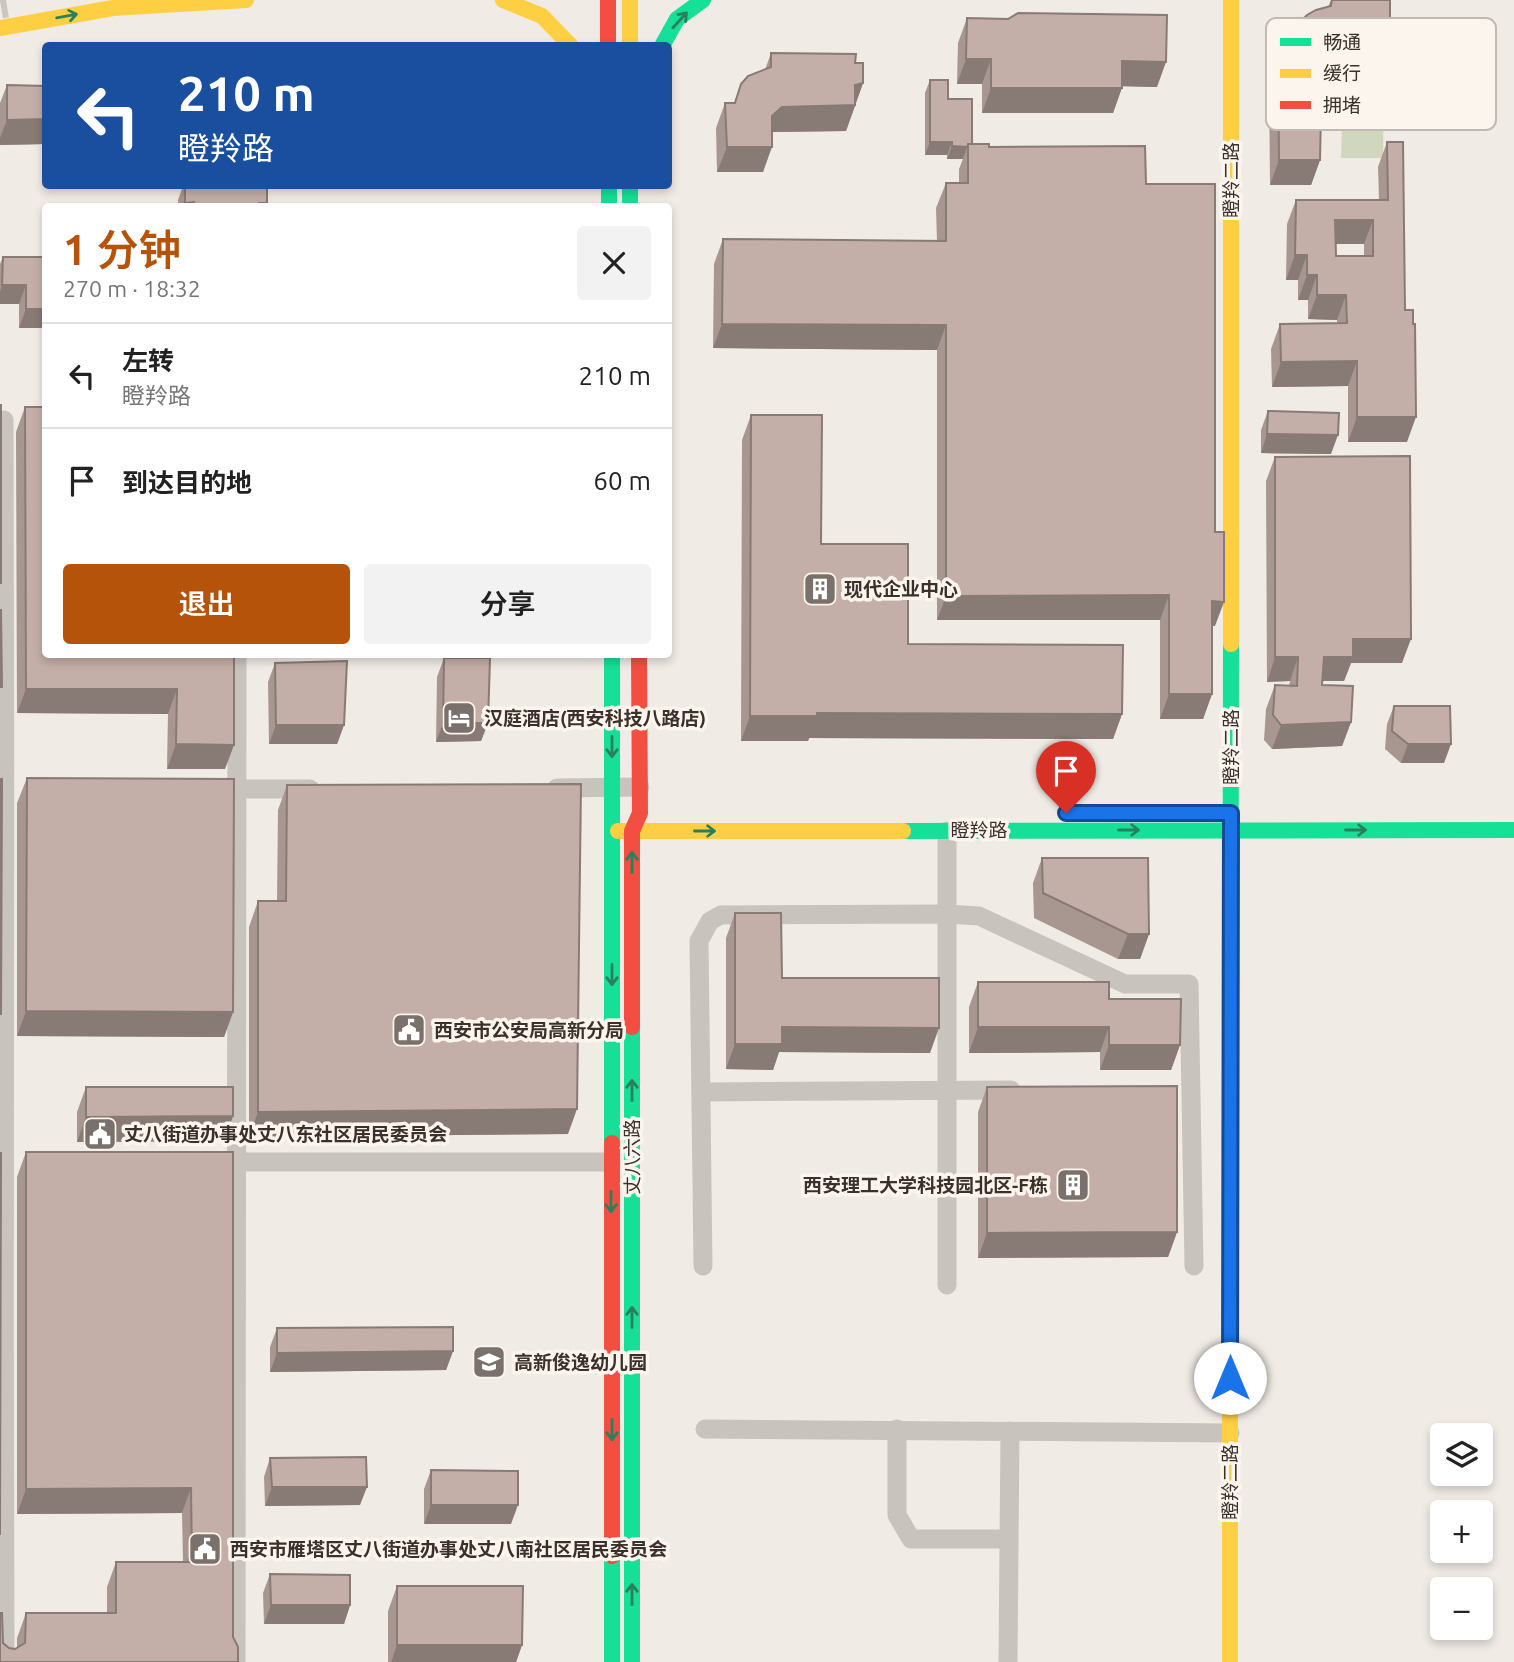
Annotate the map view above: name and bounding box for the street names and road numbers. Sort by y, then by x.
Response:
street label: 瞪羚二路 [1220,142,1242,218]
street label: 瞪羚二路 [1220,709,1242,785]
street label: 瞪羚路 [950,819,1008,841]
street label: 丈八六路 [621,1119,643,1195]
street label: 瞪羚二路 [1219,1444,1241,1520]

